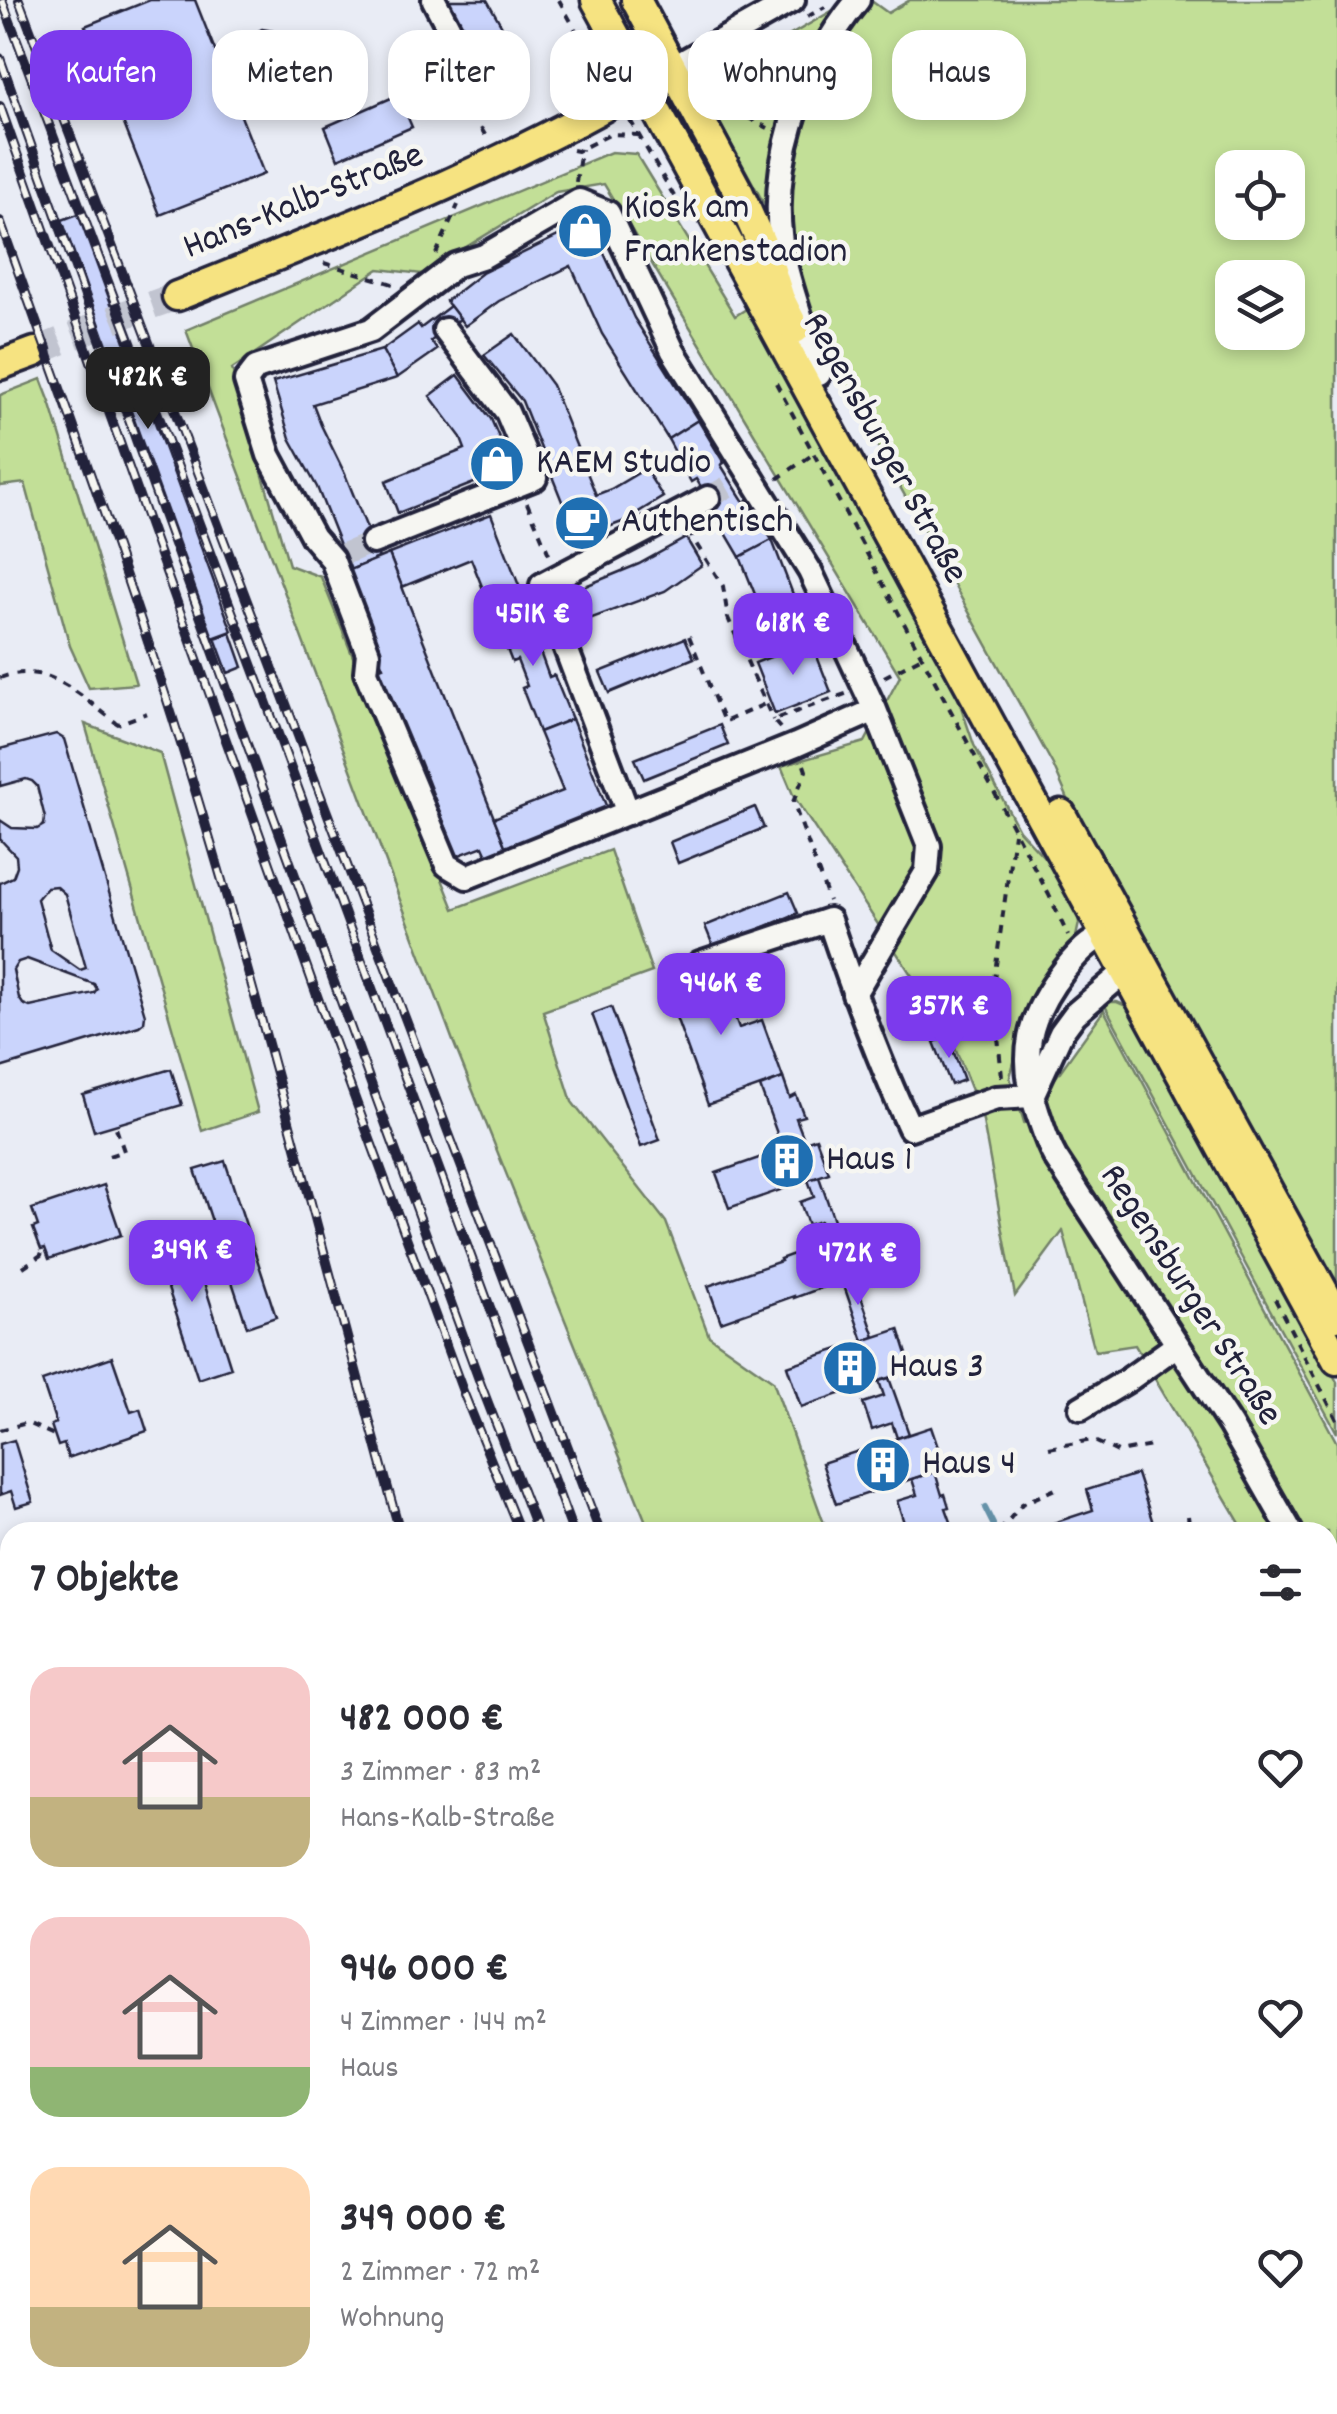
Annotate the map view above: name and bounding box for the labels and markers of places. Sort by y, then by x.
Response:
place label: Kiosk am Frankenstadion [624,182,847,281]
shop icon: Kiosk am Frankenstadion [555,201,615,261]
pin: 482K € [67,347,229,432]
shop icon: KAEM Studio [467,434,527,494]
place label: KAEM Studio [536,437,711,492]
cafe icon: Authentisch [552,493,612,553]
place label: Authentisch [621,496,793,551]
pin: 451K € [452,584,614,669]
pin: 618K € [712,593,874,678]
pin: 946K € [640,953,802,1038]
pin: 357K € [868,976,1030,1061]
building icon: Haus 1 [757,1131,817,1191]
place label: Haus 1 [826,1134,913,1189]
pin: 349K € [111,1220,273,1305]
pin: 472K € [777,1223,939,1308]
building icon: Haus 3 [820,1338,880,1398]
place label: Haus 3 [889,1341,984,1396]
building icon: Haus 4 [853,1435,913,1495]
place label: Haus 4 [922,1438,1016,1493]

